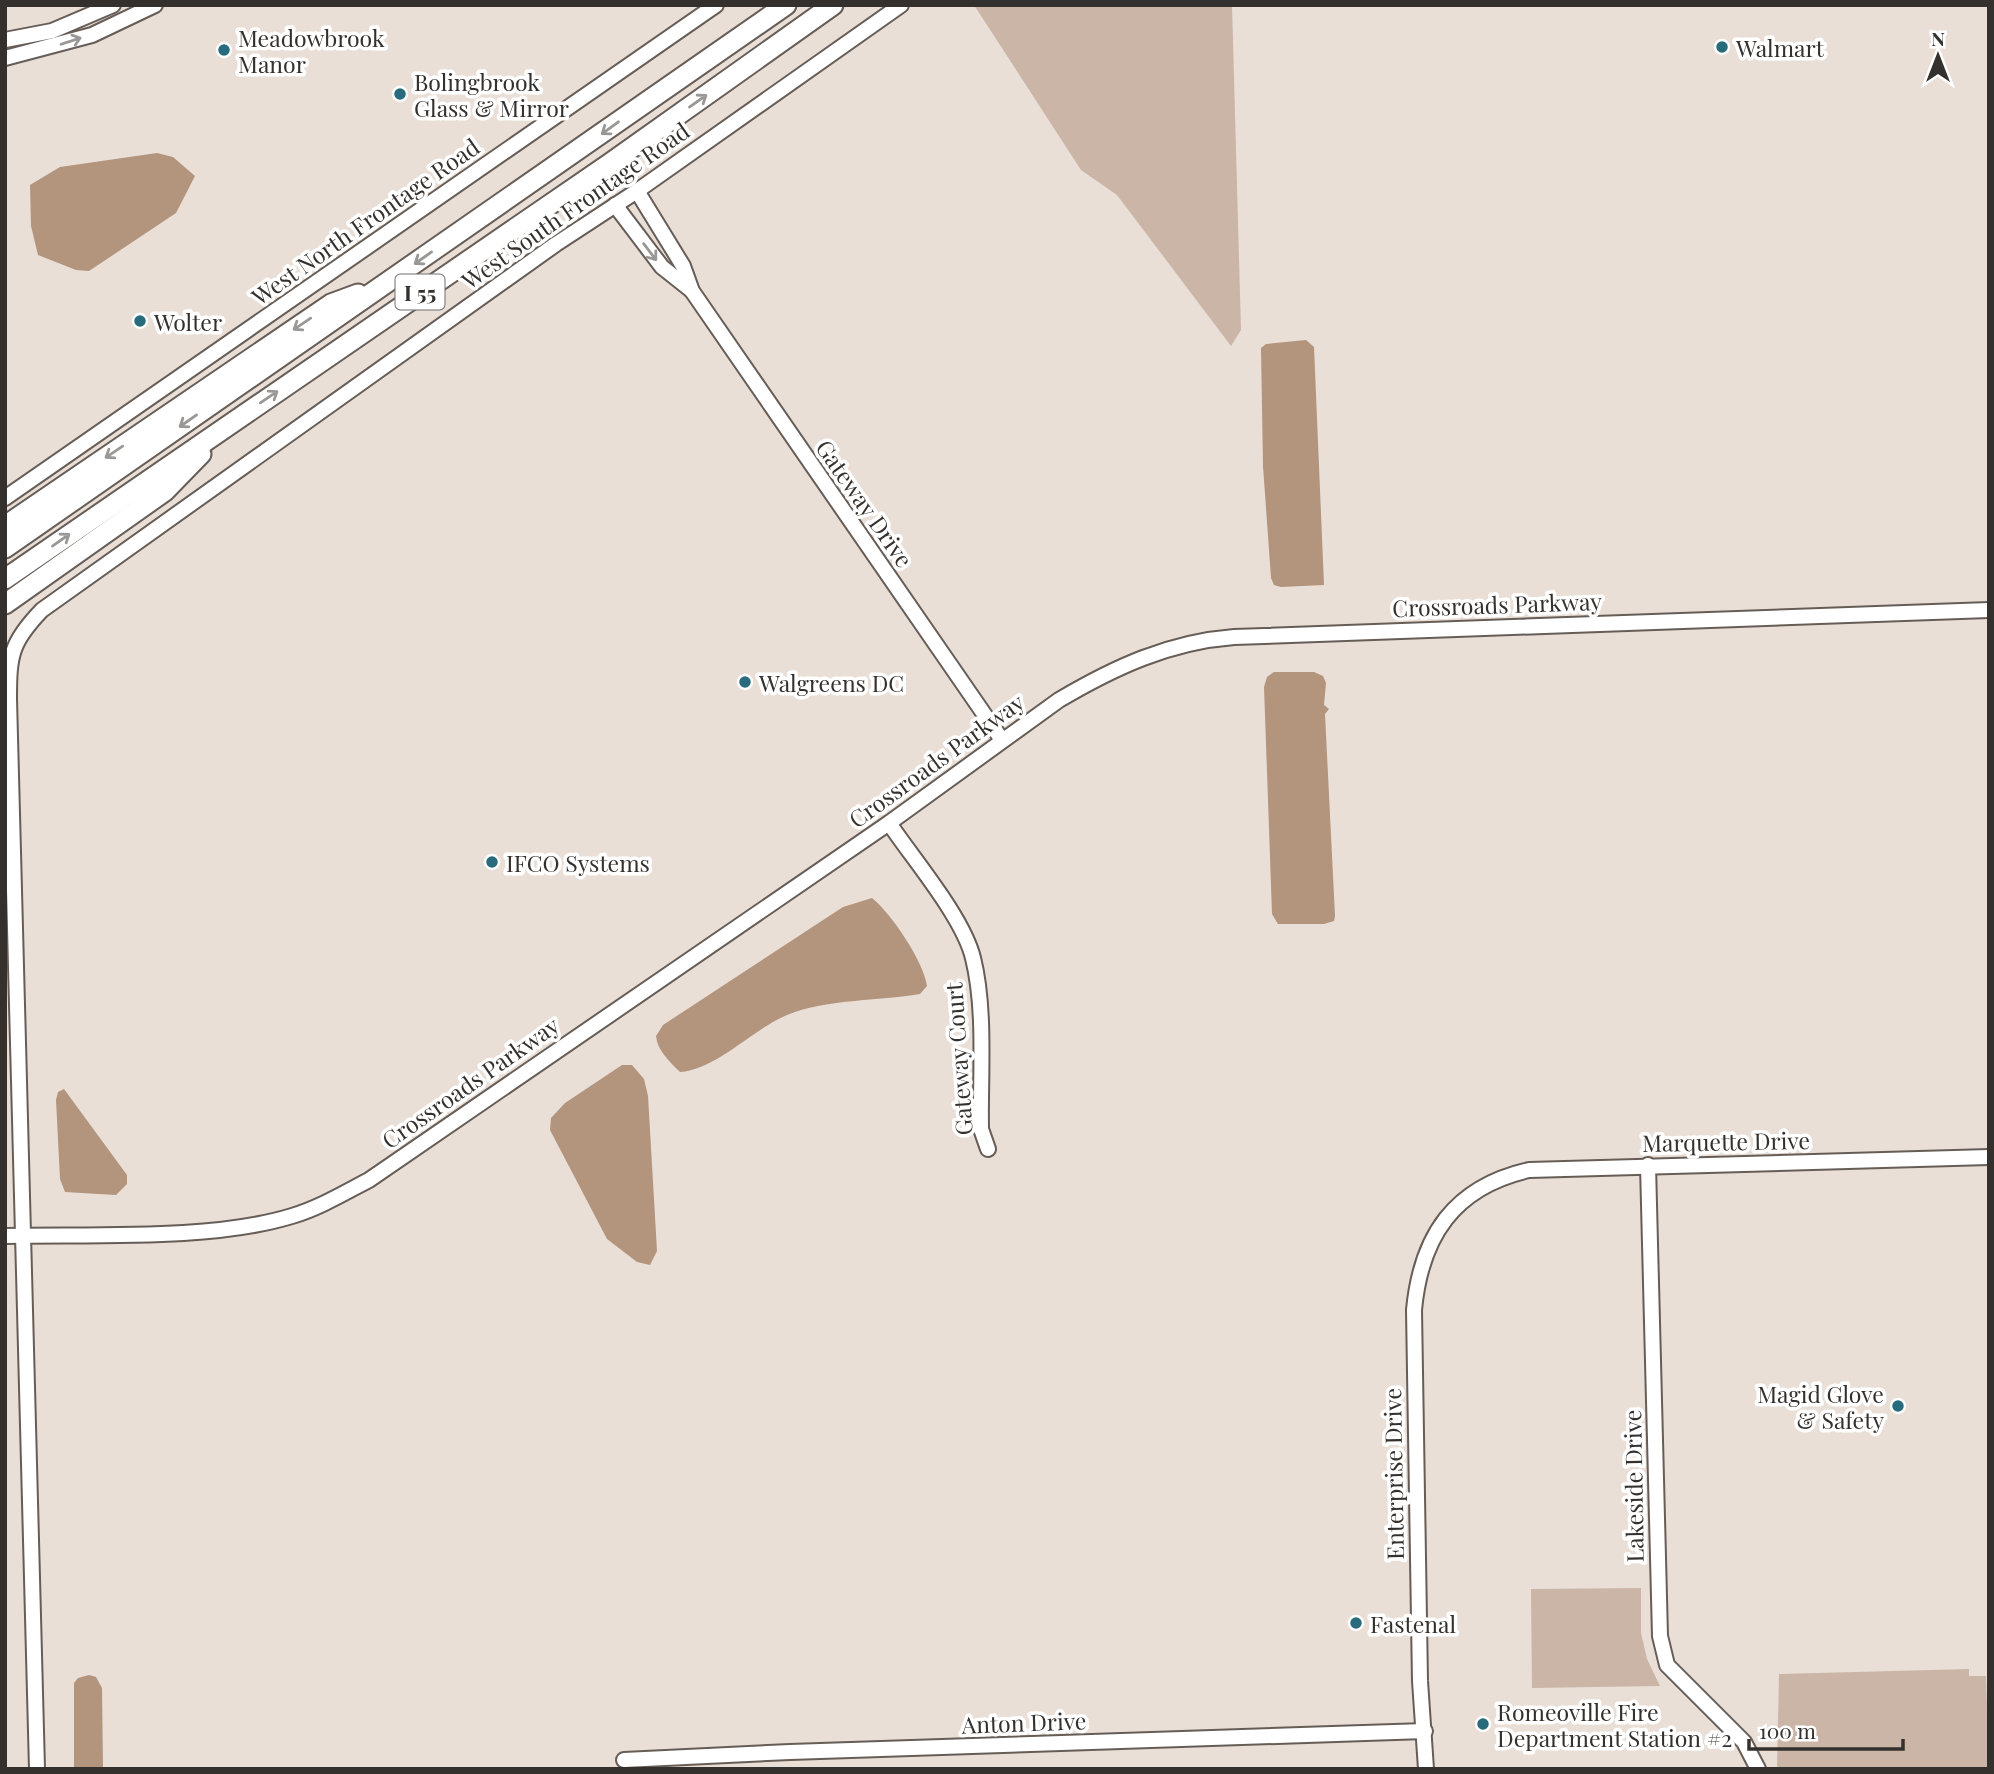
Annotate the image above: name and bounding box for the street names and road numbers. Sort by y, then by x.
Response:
street label: West South Frontage Road [454,115,695,296]
street label: West North Frontage Road [244,131,485,312]
road number: I 55 [396,274,444,310]
street label: Gateway Drive [810,433,920,573]
street label: Crossroads Parkway [1392,585,1603,623]
street label: Crossroads Parkway [842,686,1030,834]
street label: Gateway Court [937,981,979,1136]
street label: Crossroads Parkway [375,1009,565,1155]
street label: Marquette Drive [1642,1124,1810,1158]
street label: Enterprise Drive [1376,1388,1410,1560]
street label: Lakeside Drive [1616,1409,1650,1563]
street label: Anton Drive [960,1704,1087,1740]

